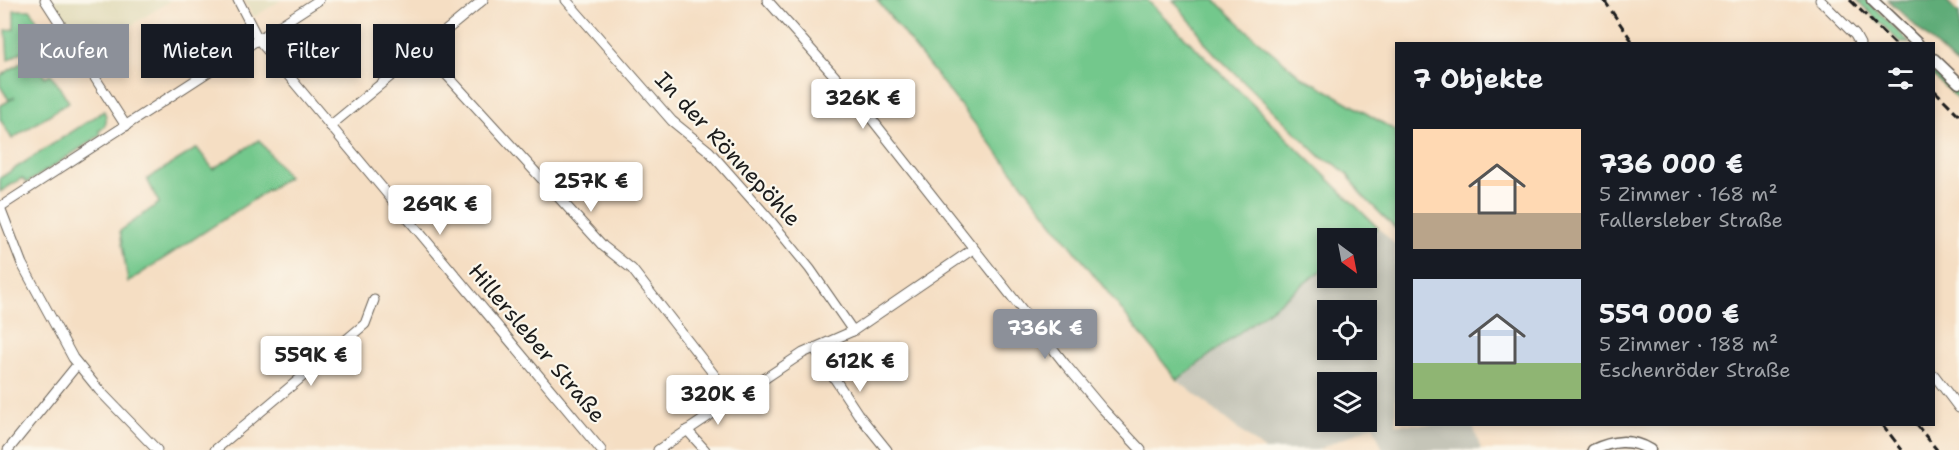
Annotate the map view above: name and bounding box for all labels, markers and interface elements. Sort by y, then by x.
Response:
chip: Kaufen [18,24,129,78]
chip: Mieten [141,24,254,78]
chip: Filter [266,24,361,78]
chip: Neu [373,24,455,78]
text: 7 Objekte [1413,61,1543,96]
icon: filters [1884,62,1917,95]
street label: In der Rönnepöhle [649,65,807,233]
pin: 326K € [814,79,912,130]
text: 326K € [825,85,901,111]
text: 736 000 € [1599,146,1743,181]
icon: home [1461,153,1533,225]
pin: 257K € [542,162,640,213]
text: 257K € [554,168,628,194]
text: 5 Zimmer · 168 m² [1599,181,1778,207]
pin: 269K € [391,185,489,236]
text: 269K € [402,191,478,217]
text: Fallersleber Straße [1599,207,1783,233]
north arrow [1317,228,1377,288]
map controls [1317,228,1377,432]
street label: Hillersleber Straße [462,257,612,429]
text: 559 000 € [1599,296,1739,331]
button: locate [1317,300,1377,360]
icon: home [1461,303,1533,375]
pin: 736K € [996,309,1094,360]
text: 736K € [1007,315,1083,341]
text: 5 Zimmer · 188 m² [1599,331,1778,357]
pin: 559K € [262,336,360,387]
text: 559K € [275,342,347,368]
pin: 612K € [811,342,909,393]
text: 612K € [825,348,895,374]
text: Eschenröder Straße [1599,357,1791,383]
button: layers [1317,372,1377,432]
pin: 320K € [669,375,767,426]
text: 320K € [680,381,756,407]

